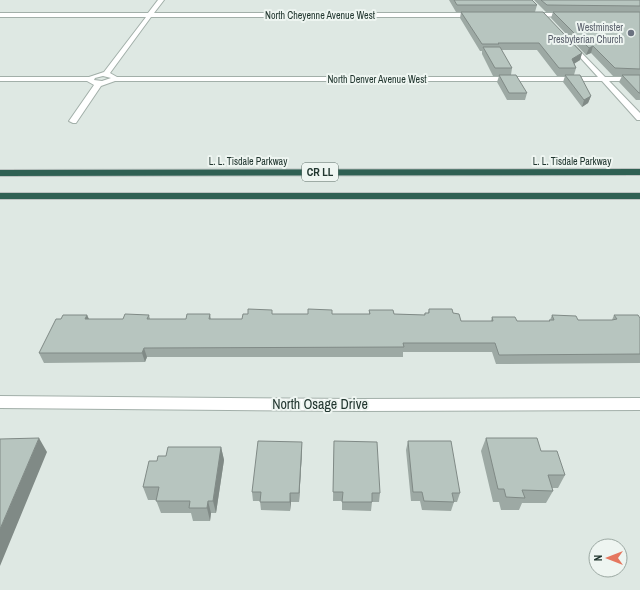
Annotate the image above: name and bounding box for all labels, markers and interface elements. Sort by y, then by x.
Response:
street label: North Cheyenne Avenue West [265,9,376,22]
place label: Westminster Presbyterian Church [548,21,623,46]
marker: Westminster Presbyterian Church [626,28,636,38]
street label: North Denver Avenue West [327,73,427,86]
street label: L. L. Tisdale Parkway [209,155,288,168]
street label: L. L. Tisdale Parkway [533,155,612,168]
road number: CR LL [302,163,338,181]
street label: North Osage Drive [272,395,368,413]
north arrow [588,538,628,578]
text: N [591,555,605,561]

